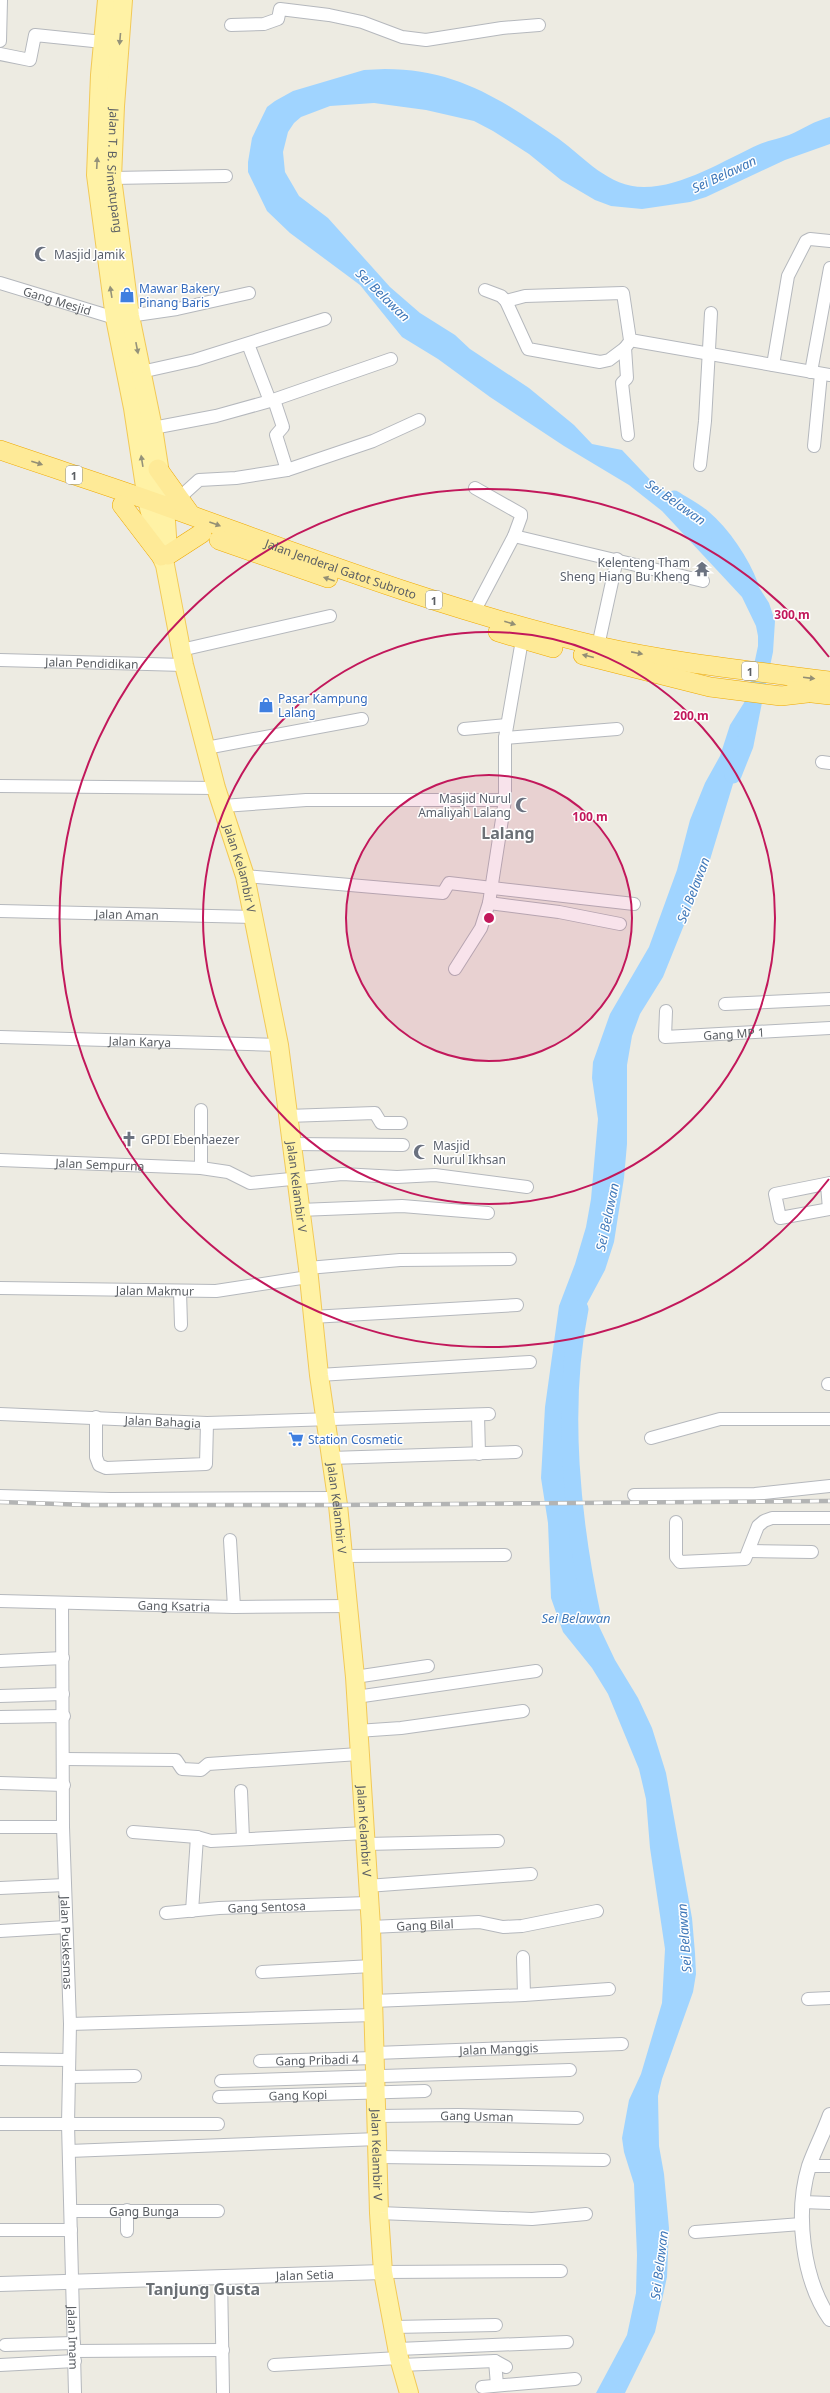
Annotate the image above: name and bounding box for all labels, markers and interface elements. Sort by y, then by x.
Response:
one-way arrow [117,33,123,45]
street label: Jalan T. B. Simatupang [103,107,128,234]
water label: Sei Belawan [689,151,759,197]
one-way arrow [94,156,100,169]
mosque icon: Masjid Jamik [33,245,51,263]
place label: Masjid Jamik [54,246,125,263]
water label: Sei Belawan [352,265,414,325]
place label: Mawar Bakery Pinang Baris [139,280,221,311]
street label: Gang Mesjid [21,282,94,319]
one-way arrow [107,286,113,298]
shop icon: Mawar Bakery Pinang Baris [118,286,136,304]
one-way arrow [135,342,141,355]
one-way arrow [138,455,144,467]
one-way arrow [31,460,43,466]
road number: 1 [66,466,82,484]
water label: Sei Belawan [643,475,709,529]
one-way arrow [209,521,221,527]
street label: Jalan Jenderal Gatot Subroto [262,534,419,603]
place label: Kelenteng Tham Sheng Hiang Bu Kheng [560,554,690,585]
temple icon: Kelenteng Tham Sheng Hiang Bu Kheng [693,560,711,578]
one-way arrow [323,576,335,582]
road number: 1 [426,591,442,609]
text: 300 m [774,606,810,623]
one-way arrow [505,620,517,626]
one-way arrow [631,651,643,657]
street label: Jalan Pendidikan [44,653,139,672]
one-way arrow [581,653,593,659]
road number: 1 [742,662,758,680]
one-way arrow [803,675,815,681]
place label: Pasar Kampung Lalang [278,690,368,721]
shop icon: Pasar Kampung Lalang [257,696,275,714]
text: 200 m [673,707,709,724]
place label: Masjid Nurul Amaliyah Lalang [418,790,511,821]
mosque icon: Masjid Nurul Amaliyah Lalang [514,796,532,814]
text: 100 m [572,808,608,825]
street label: Jalan Kelambir V [220,821,261,915]
district label: Lalang [481,822,535,844]
water label: Sei Belawan [672,855,714,925]
street label: Jalan Aman [94,905,159,923]
centre of rings [482,911,496,925]
street label: Gang MP 1 [703,1023,765,1043]
street label: Jalan Karya [108,1032,171,1050]
church icon: GPDI Ebenhaezer [120,1130,138,1148]
place label: GPDI Ebenhaezer [141,1131,239,1148]
place label: Masjid Nurul Ikhsan [433,1137,506,1168]
street label: Jalan Kelambir V [283,1139,312,1234]
mosque icon: Masjid Nurul Ikhsan [412,1143,430,1161]
street label: Jalan Sempurna [54,1154,145,1174]
water label: Sei Belawan [591,1181,623,1253]
street label: Jalan Makmur [115,1281,194,1299]
street label: Jalan Bahagia [123,1411,201,1431]
supermarket icon: Station Cosmetic [287,1430,305,1448]
place label: Station Cosmetic [308,1431,403,1448]
street label: Jalan Kelambir V [323,1461,351,1555]
street label: Gang Ksatria [137,1596,210,1615]
water label: Sei Belawan [541,1609,611,1627]
street label: Jalan Kelambir V [353,1784,376,1878]
street label: Jalan Puskesmas [57,1895,77,1990]
street label: Gang Sentosa [227,1897,306,1916]
water label: Sei Belawan [673,1903,695,1973]
street label: Gang Bilal [396,1915,454,1934]
street label: Jalan Manggis [458,2039,539,2058]
street label: Gang Pribadi 4 [275,2050,359,2069]
street label: Gang Kopi [268,2085,328,2104]
street label: Gang Usman [440,2106,514,2125]
street label: Jalan Kelambir V [368,2108,387,2202]
street label: Gang Bunga [109,2203,179,2220]
water label: Sei Belawan [646,2230,672,2300]
street label: Jalan Setia [275,2265,334,2284]
district label: Tanjung Gusta [146,2278,260,2300]
street label: Jalan Imam [64,2305,83,2370]

